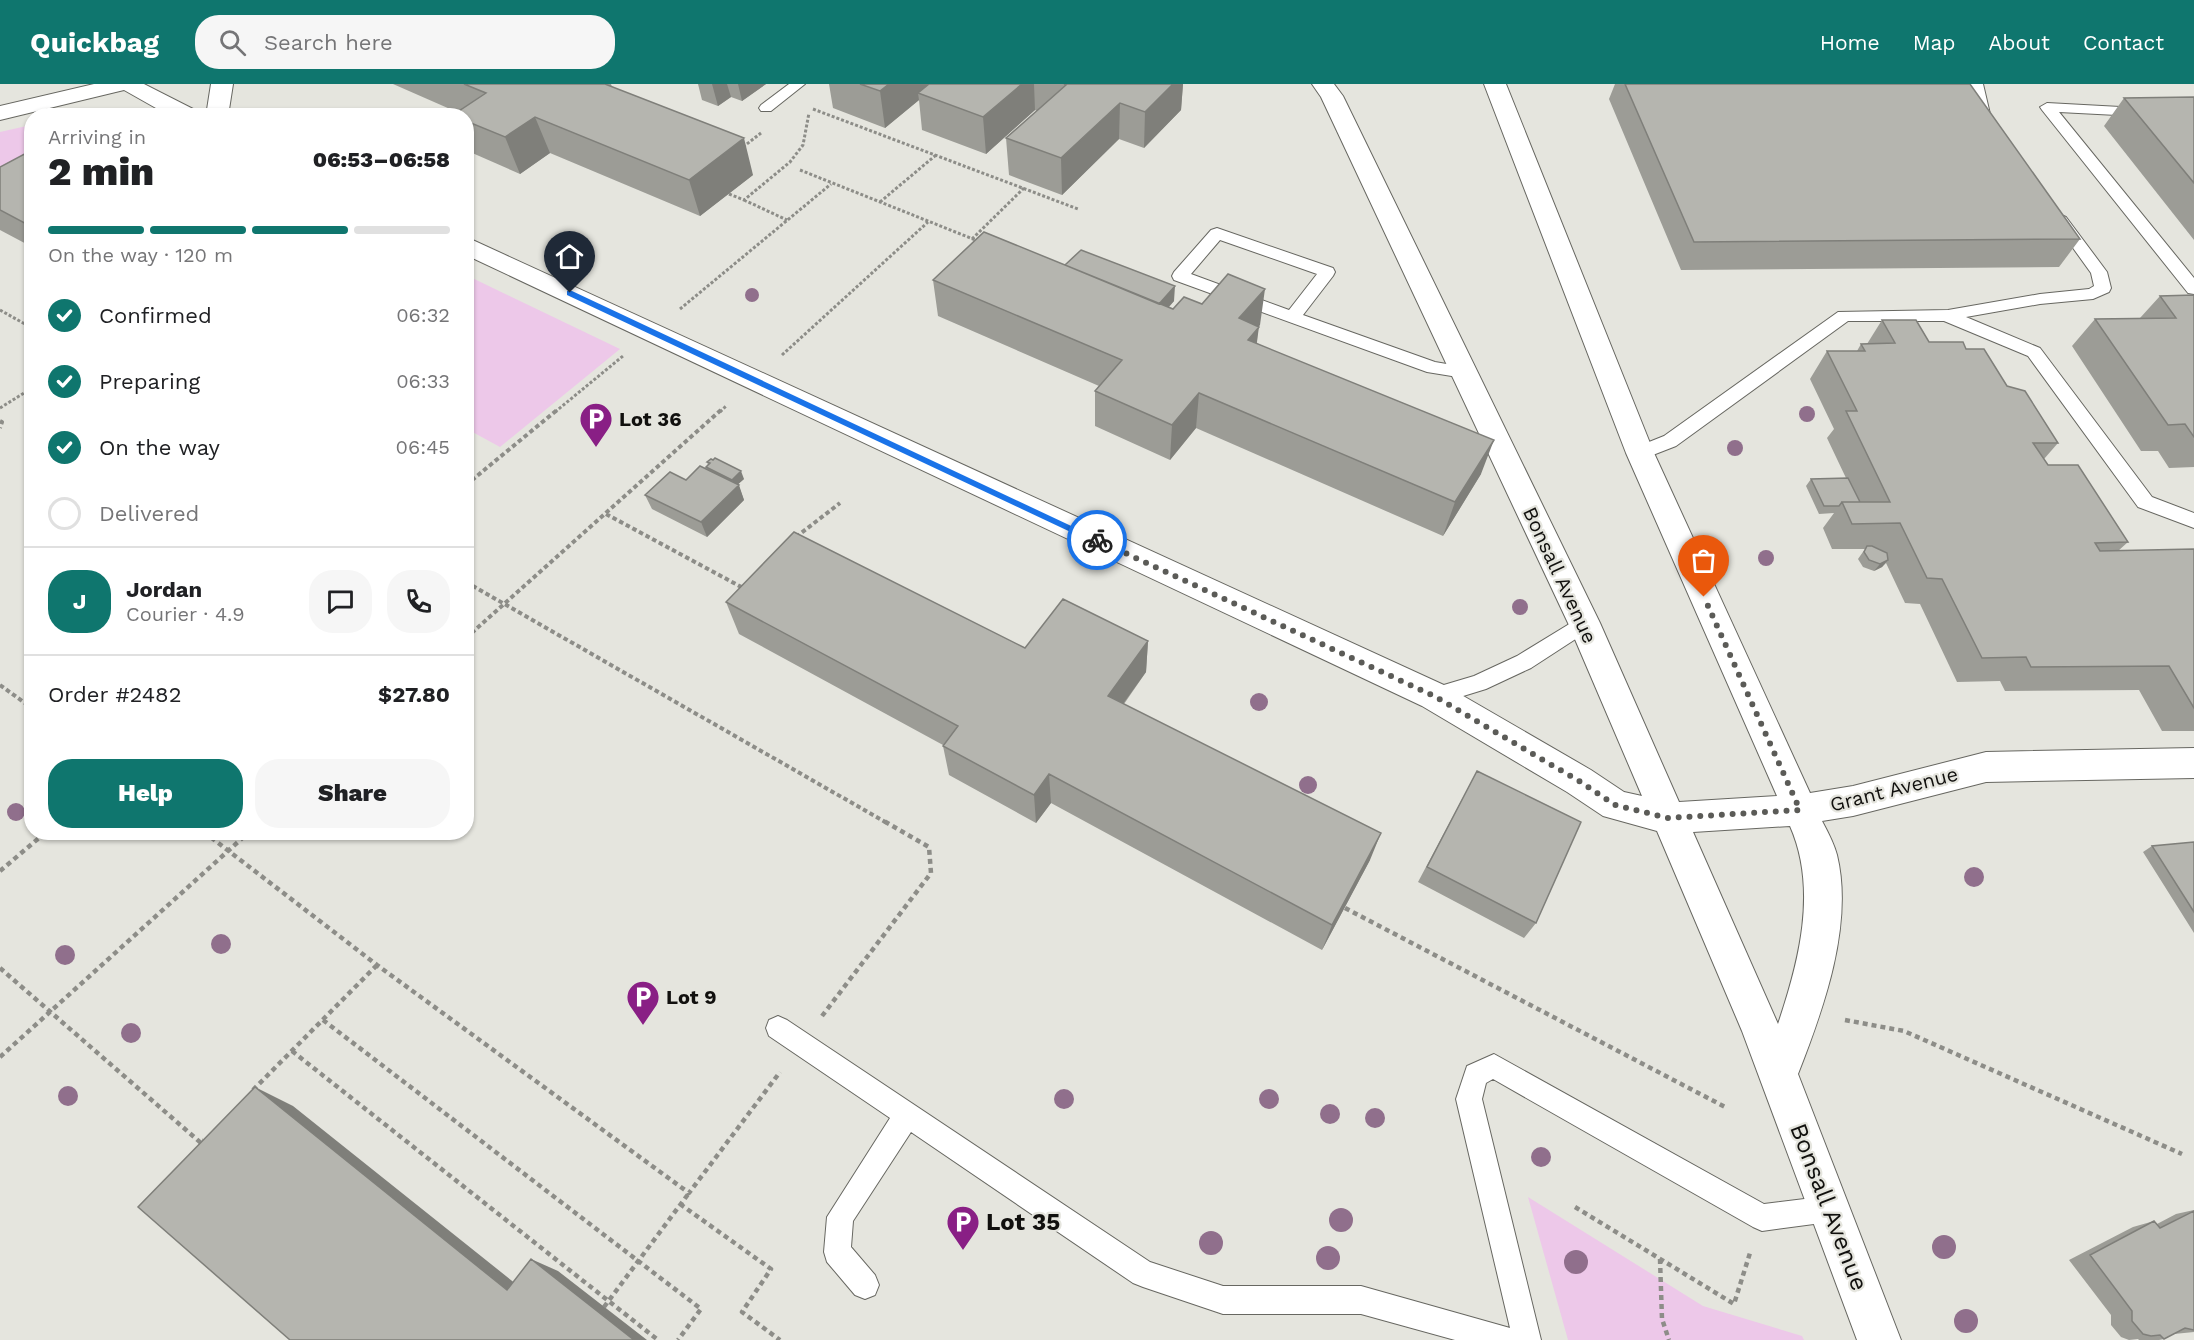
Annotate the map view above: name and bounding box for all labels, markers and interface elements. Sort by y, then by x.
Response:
search box [195,15,615,69]
text: Quickbag [30,26,159,59]
icon: search [216,26,249,59]
text: Search here [264,30,393,55]
text: Home [1820,30,1880,55]
text: Map [1913,30,1956,55]
text: About [1989,30,2050,55]
text: Contact [2083,30,2164,55]
text: Arriving in [48,125,146,149]
text: 06:53–06:58 [313,147,450,172]
text: 2 min [48,149,154,194]
pin [544,231,595,293]
icon: home [553,240,586,273]
text: On the way · 120 m [48,243,233,267]
icon: check [48,299,81,332]
text: Confirmed [99,303,212,328]
text: 06:32 [396,303,450,327]
icon: check [48,365,81,398]
text: Preparing [99,369,200,394]
text: 06:33 [396,369,450,393]
parking icon: Lot 36 [578,401,614,448]
place label: Lot 36 [619,407,681,431]
icon: check [48,431,81,464]
text: On the way [99,435,220,460]
text: 06:45 [396,435,450,459]
text: Delivered [99,501,199,526]
street label: Bonsall Avenue [1518,503,1602,647]
courier [1067,510,1127,570]
icon: bike [1081,524,1114,557]
pin [1678,535,1729,597]
icon: bag [1687,544,1720,577]
button: chat [309,570,372,633]
button: phone [387,570,450,633]
text: Jordan [126,577,202,602]
text: J [73,589,86,614]
text: Courier · 4.9 [126,602,245,626]
text: Order #2482 [48,682,181,707]
text: $27.80 [378,682,450,707]
button: Help [48,759,243,828]
button: Share [255,759,450,828]
street label: Grant Avenue [1828,762,1960,816]
parking icon: Lot 9 [625,979,661,1026]
place label: Lot 9 [666,985,717,1009]
street label: Bonsall Avenue [1784,1119,1874,1295]
parking icon: Lot 35 [945,1204,981,1251]
place label: Lot 35 [986,1208,1060,1236]

